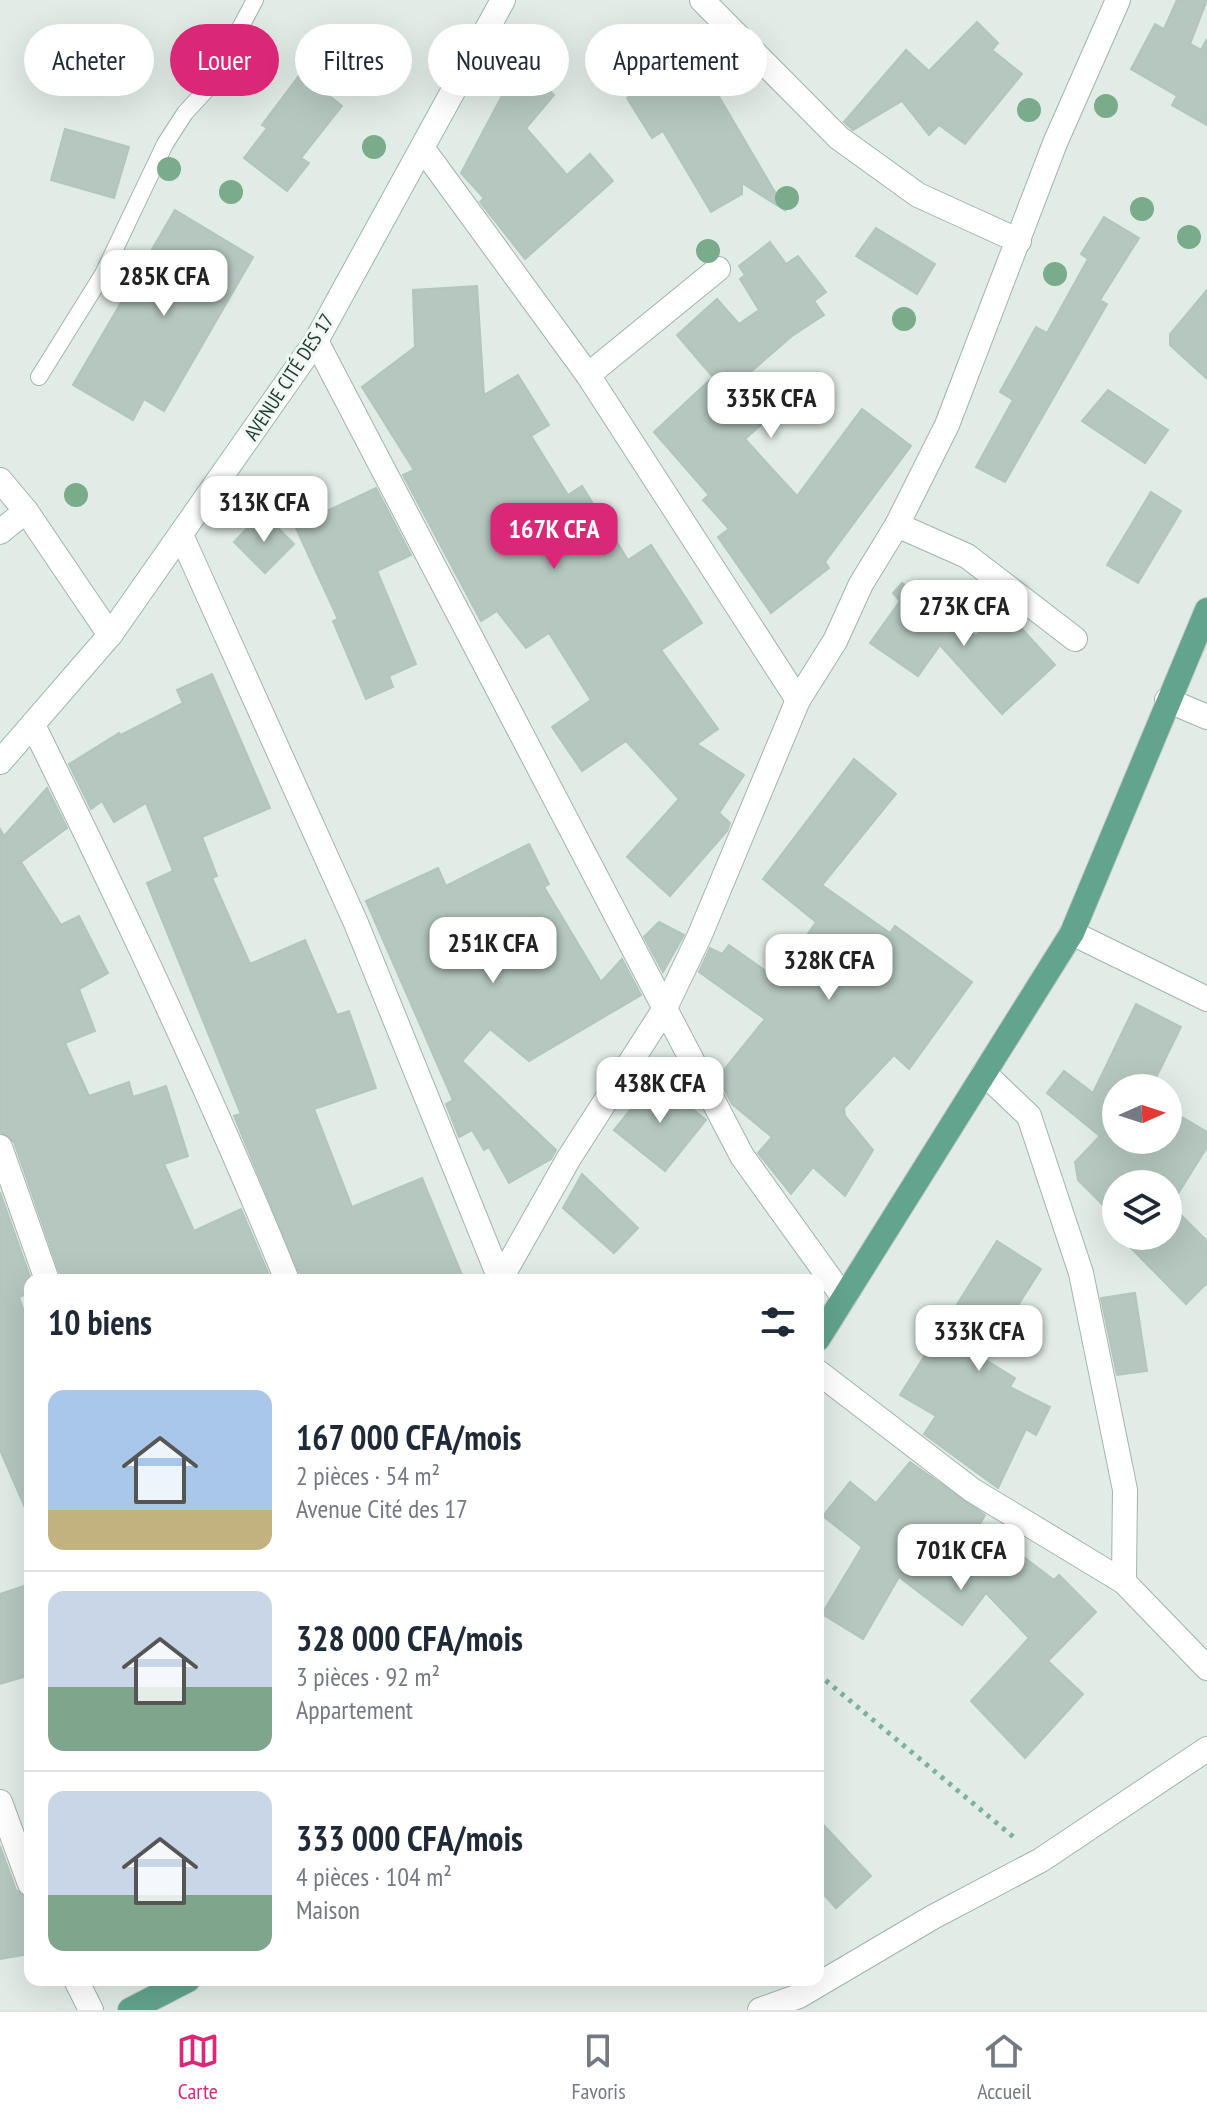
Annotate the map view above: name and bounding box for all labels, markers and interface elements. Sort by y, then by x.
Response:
chip: Acheter [24,24,154,96]
chip: Louer [170,24,279,96]
chip: Filtres [295,24,412,96]
chip: Nouveau [428,24,569,96]
chip: Appartement [585,24,767,96]
pin: 285K CFA [81,250,247,318]
text: 285K CFA [119,259,209,292]
street label: AVENUE CITÉ DES 17 [238,309,340,445]
pin: 335K CFA [688,372,854,440]
text: 335K CFA [726,381,816,414]
pin: 313K CFA [181,476,347,544]
text: 313K CFA [219,485,309,518]
pin: 167K CFA [471,503,637,571]
text: 167K CFA [509,512,599,545]
pin: 273K CFA [881,580,1047,648]
text: 273K CFA [919,589,1009,622]
pin: 251K CFA [410,917,576,985]
text: 251K CFA [448,926,538,959]
pin: 328K CFA [746,934,912,1002]
text: 328K CFA [784,943,874,976]
pin: 438K CFA [577,1057,743,1125]
text: 438K CFA [615,1066,705,1099]
north arrow [1102,1074,1182,1154]
map controls [1102,1074,1182,1250]
button: layers [1102,1170,1182,1250]
text: 10 biens [48,1300,152,1344]
icon: filters [756,1300,800,1344]
pin: 333K CFA [896,1305,1062,1373]
text: 333K CFA [934,1314,1024,1347]
text: 167 000 CFA/mois [296,1415,521,1459]
icon: home [112,1422,208,1518]
text: 2 pièces · 54 m² [296,1459,440,1492]
text: Avenue Cité des 17 [296,1492,468,1525]
pin: 701K CFA [878,1524,1044,1592]
text: 701K CFA [916,1533,1006,1566]
text: 328 000 CFA/mois [296,1616,523,1660]
icon: home [112,1623,208,1719]
text: 3 pièces · 92 m² [296,1660,440,1693]
text: Appartement [296,1693,413,1726]
text: 333 000 CFA/mois [296,1816,523,1860]
icon: home [112,1823,208,1919]
text: 4 pièces · 104 m² [296,1860,452,1893]
text: Maison [296,1893,360,1926]
tab: Carte [176,2029,220,2105]
tab: Favoris [571,2029,626,2105]
tab: Accueil [977,2029,1031,2105]

